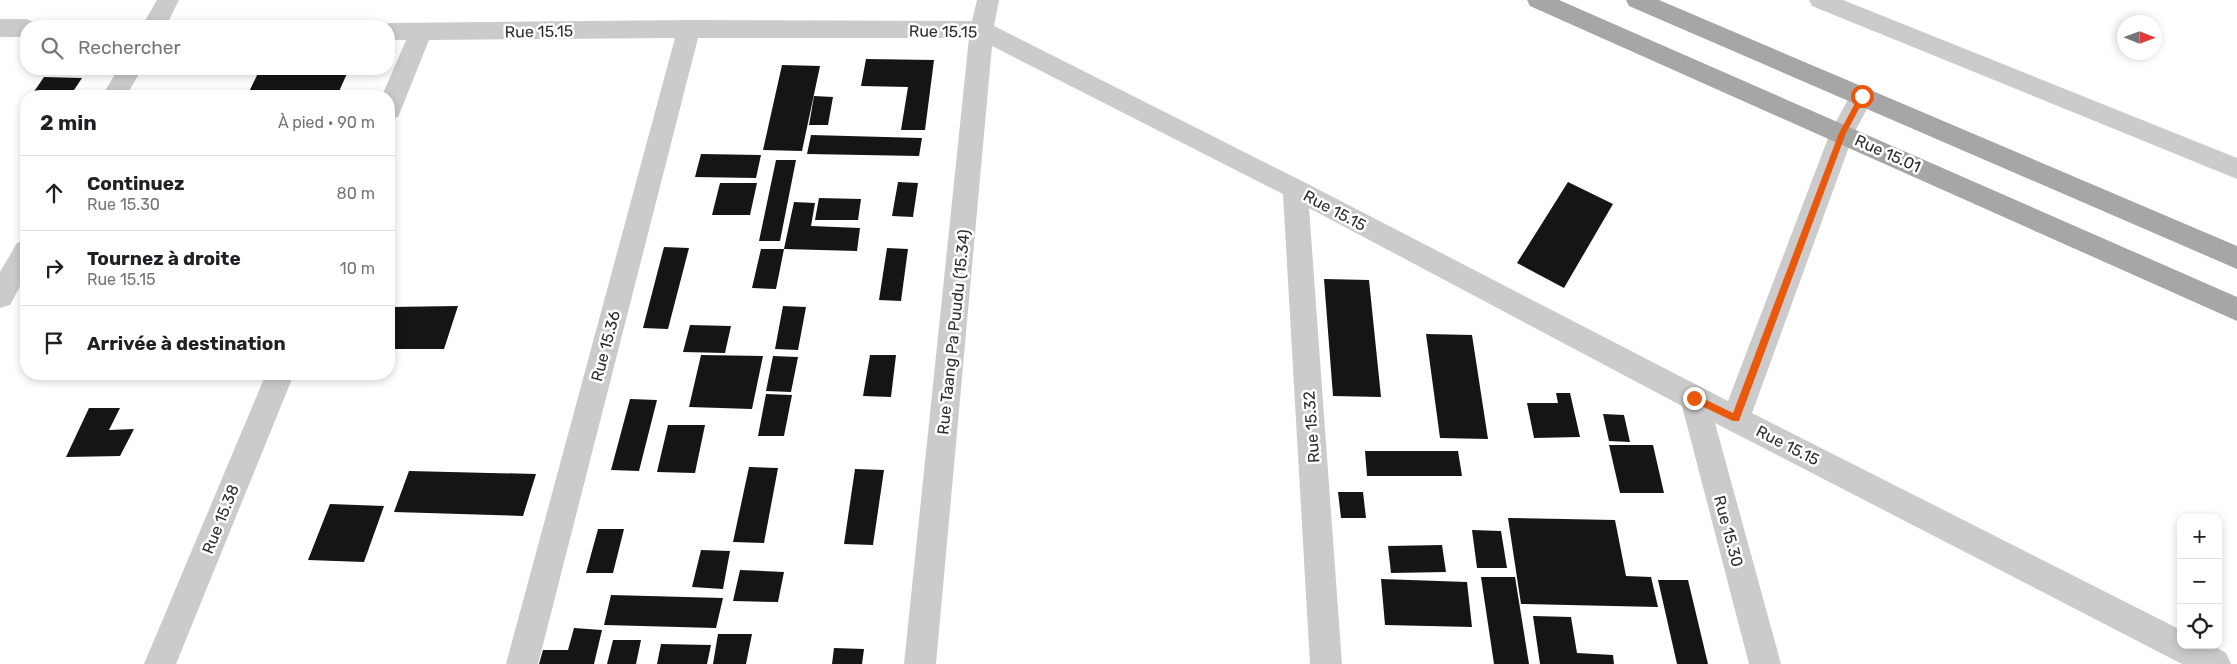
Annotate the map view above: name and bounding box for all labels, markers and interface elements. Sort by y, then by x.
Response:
north arrow [2117,15,2162,60]
search box [20,20,395,75]
street label: Rue 15.15 [505,21,573,42]
street label: Rue 15.15 [909,21,977,42]
icon: search [38,34,66,62]
text: Rechercher [78,36,181,59]
route start [1851,85,1874,108]
text: 2 min [40,110,97,135]
text: À pied · 90 m [278,113,375,132]
street label: Rue 15.01 [1852,131,1924,176]
text: Continuez [87,172,185,195]
icon: ahead [40,179,68,207]
text: 80 m [337,184,375,203]
street label: Rue 15.15 [1300,186,1369,235]
text: Rue 15.30 [87,195,160,214]
street label: Rue Taang Pa Puudu (15.34) [933,228,974,436]
text: Tournez à droite [87,247,241,270]
icon: right [40,254,68,282]
text: 10 m [340,259,375,278]
text: Rue 15.15 [87,270,156,289]
street label: Rue 15.36 [587,308,624,384]
icon: arrive [40,329,68,357]
text: Arrivée à destination [87,332,286,355]
route end [1683,387,1706,410]
street label: Rue 15.32 [1300,390,1323,464]
street label: Rue 15.15 [1753,421,1823,469]
street label: Rue 15.38 [198,482,243,557]
street label: Rue 15.30 [1710,493,1747,569]
map controls [2177,514,2222,649]
button: + [2177,514,2222,559]
button: − [2177,559,2222,604]
button: locate [2177,604,2222,649]

